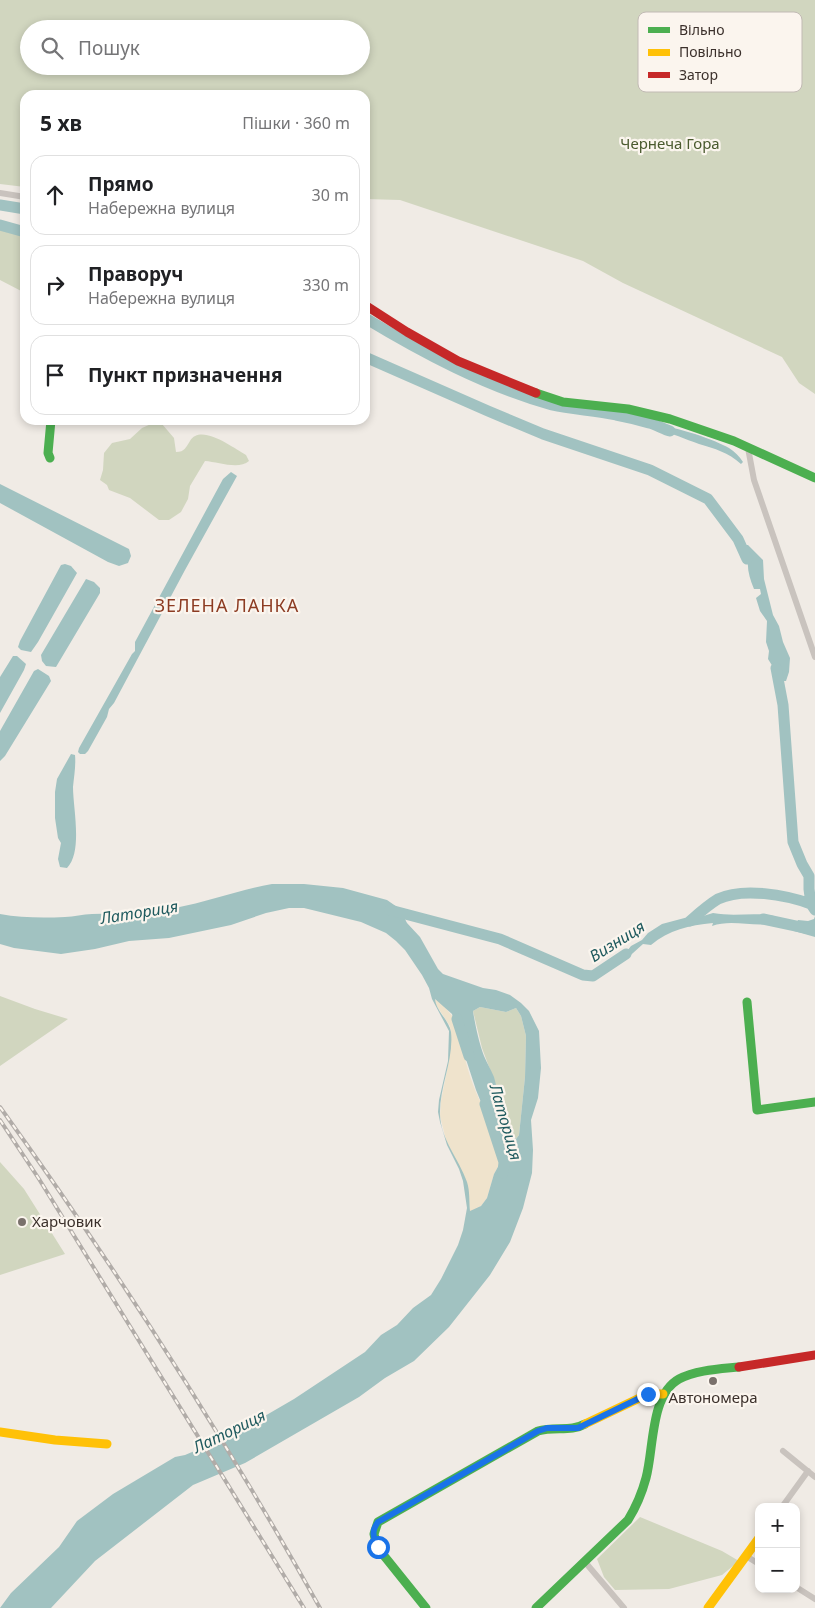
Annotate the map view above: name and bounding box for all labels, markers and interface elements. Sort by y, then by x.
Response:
legend [638,12,802,92]
search box [20,20,370,75]
text: Вільно [679,20,724,39]
icon: search [38,34,66,62]
text: Пошук [78,35,140,61]
text: Повільно [679,42,742,61]
text: Затор [679,65,718,84]
text: 5 хв [40,109,82,137]
text: Пішки · 360 m [242,112,350,134]
park label: Чернеча Гора [620,133,720,153]
text: Прямо [88,171,154,197]
icon: ahead [41,181,69,209]
text: 30 m [312,184,349,206]
text: Набережна вулиця [88,197,235,219]
text: Праворуч [88,261,183,287]
icon: right [41,271,69,299]
text: 330 m [302,274,349,296]
text: Набережна вулиця [88,287,235,309]
icon: arrive [41,361,69,389]
text: Пункт призначення [88,362,282,388]
district label: ЗЕЛЕНА ЛАНКА [155,593,299,617]
water label: Латориця [98,895,179,929]
water label: Визниця [585,915,649,967]
water label: Латориця [484,1080,527,1163]
place label: Харчовик [32,1211,102,1231]
marker: Харчовик [16,1216,28,1228]
marker: Автономера [707,1375,719,1387]
route end [637,1383,660,1406]
place label: Автономера [669,1387,757,1407]
water label: Латориця [188,1404,269,1459]
map controls [755,1503,800,1593]
button: + [755,1503,800,1548]
route start [367,1536,390,1559]
button: − [755,1548,800,1593]

